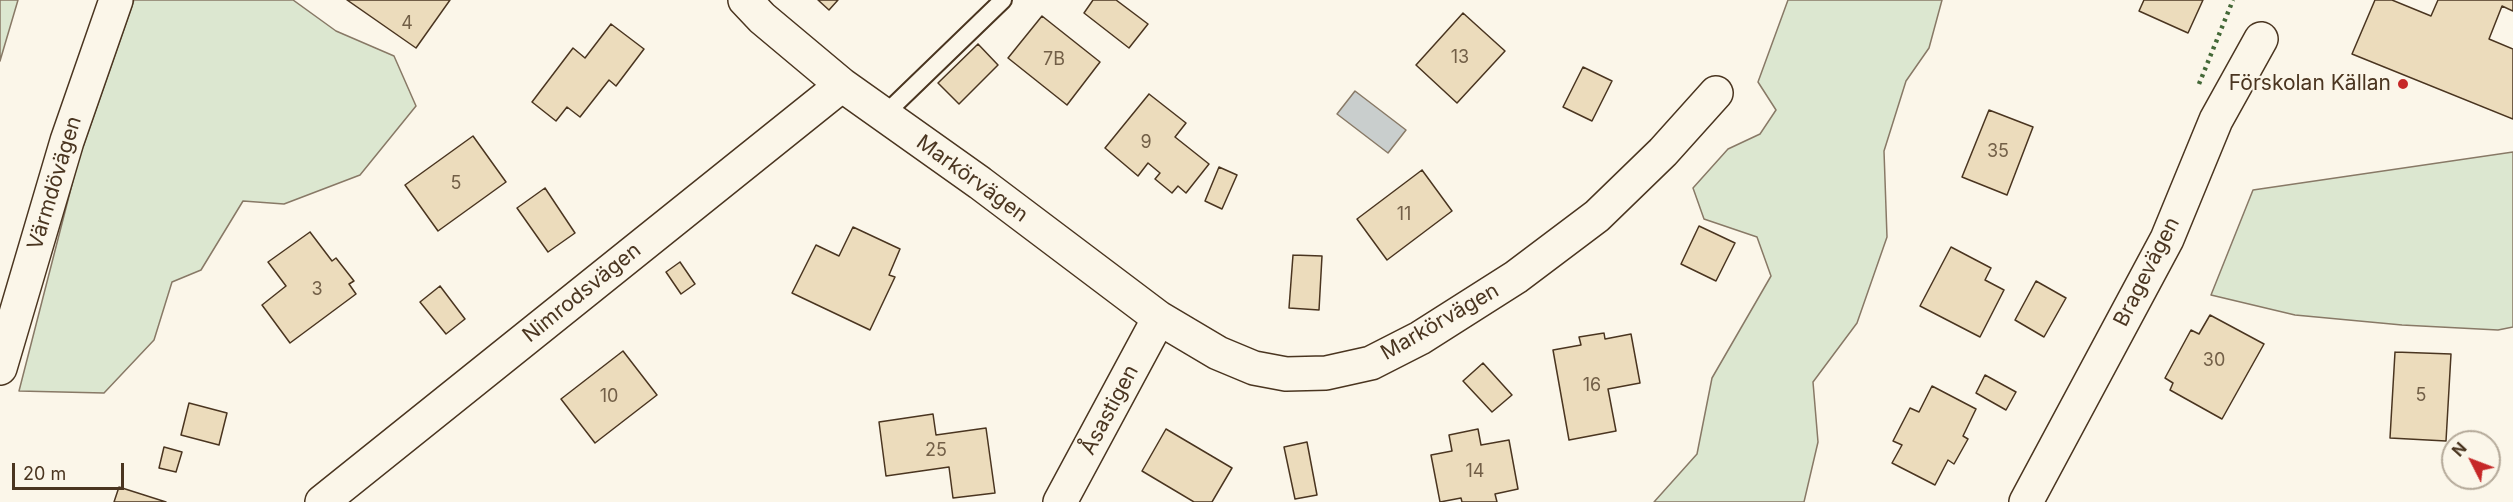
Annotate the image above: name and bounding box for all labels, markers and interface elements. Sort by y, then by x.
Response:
house number: 4 [401,13,413,35]
house number: 13 [1451,47,1469,69]
house number: 7B [1043,49,1065,71]
place label: Förskolan Källan [2229,71,2391,97]
marker: Förskolan Källan [2396,77,2410,91]
street label: Värmdövägen [23,113,87,253]
street label: Markörvägen [911,130,1033,228]
house number: 9 [1140,132,1152,154]
house number: 35 [1987,141,2009,163]
house number: 5 [451,173,461,195]
house number: 11 [1397,204,1411,226]
street label: Bragevägen [2109,213,2185,331]
street label: Nimrodsvägen [518,238,646,348]
street label: Markörvägen [1377,278,1503,366]
house number: 3 [311,279,323,301]
house number: 30 [2203,350,2225,372]
street label: Åsastigen [1076,361,1144,459]
house number: 16 [1583,375,1601,397]
house number: 5 [2416,385,2426,407]
house number: 10 [600,386,618,408]
north arrow [2441,430,2501,490]
text: N [2448,438,2471,461]
house number: 25 [925,440,947,462]
scale bar [15,451,128,489]
house number: 14 [1466,461,1484,483]
text: 20 m [23,463,66,484]

